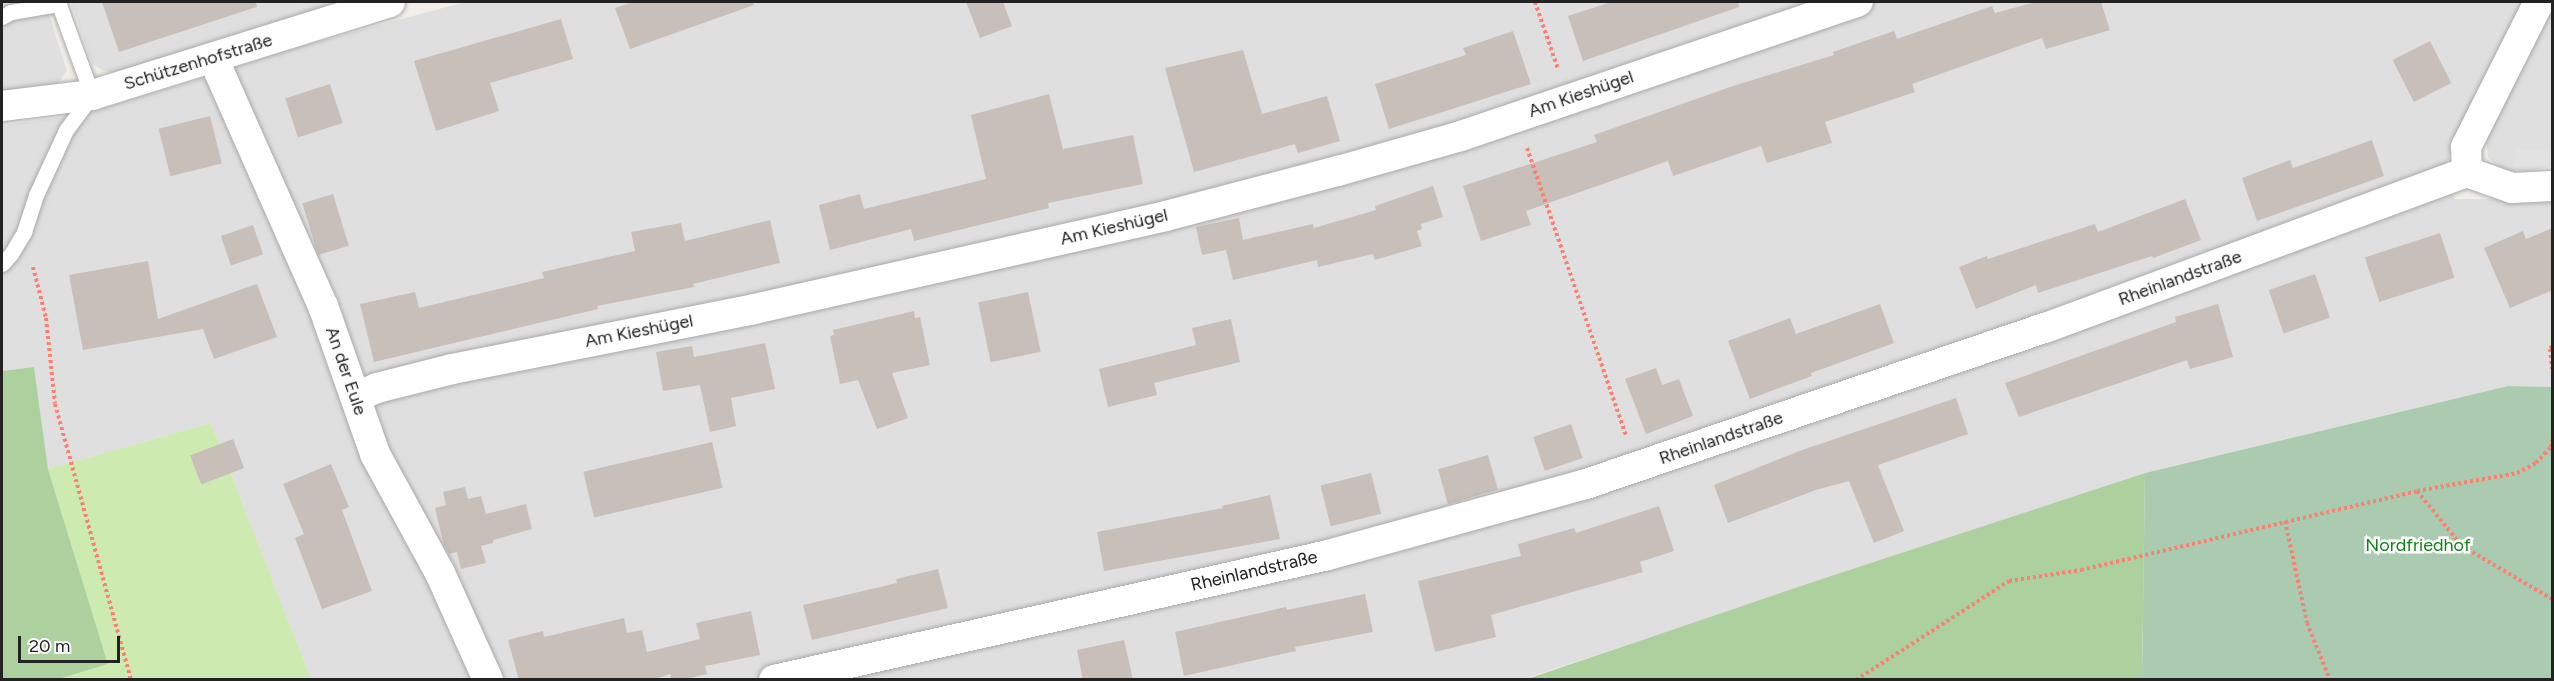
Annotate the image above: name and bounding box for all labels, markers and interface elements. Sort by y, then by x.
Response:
street label: Schützenhofstraße [121,29,275,95]
street label: Am Kieshügel [1526,66,1636,122]
street label: Am Kieshügel [1058,204,1170,250]
street label: Rheinlandstraße [2115,246,2245,310]
street label: Am Kieshügel [583,310,695,352]
street label: An der Eule [321,324,371,418]
street label: Rheinlandstraße [1656,407,1786,469]
park label: Nordfriedhof [2365,534,2471,556]
street label: Rheinlandstraße [1188,546,1320,596]
scale bar [21,624,123,662]
text: 20 m [29,635,70,657]

